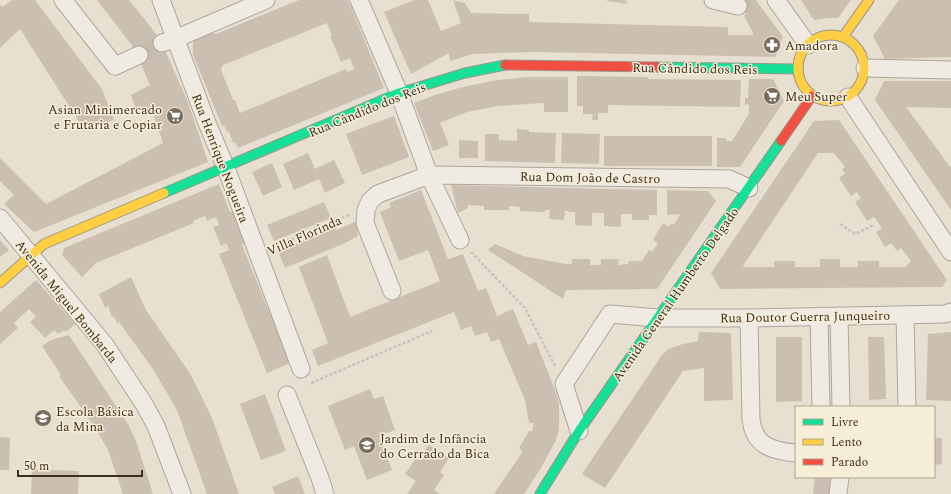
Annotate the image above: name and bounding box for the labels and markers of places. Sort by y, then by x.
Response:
pharmacy icon: Amadora [762,35,782,55]
place label: Amadora [785,36,839,56]
supermarket icon: Meu Super [762,86,782,106]
place label: Meu Super [785,87,847,107]
place label: Asian Minimercado e Frutaria e Copiar [48,100,162,135]
supermarket icon: Asian Minimercado e Frutaria e Copiar [165,106,185,126]
place label: Escola Básica da Mina [56,402,135,437]
school or university icon: Escola Básica da Mina [33,408,53,428]
place label: Jardim de Infância do Cerrado da Bica [380,429,490,464]
school or university icon: Jardim de Infância do Cerrado da Bica [357,435,377,455]

